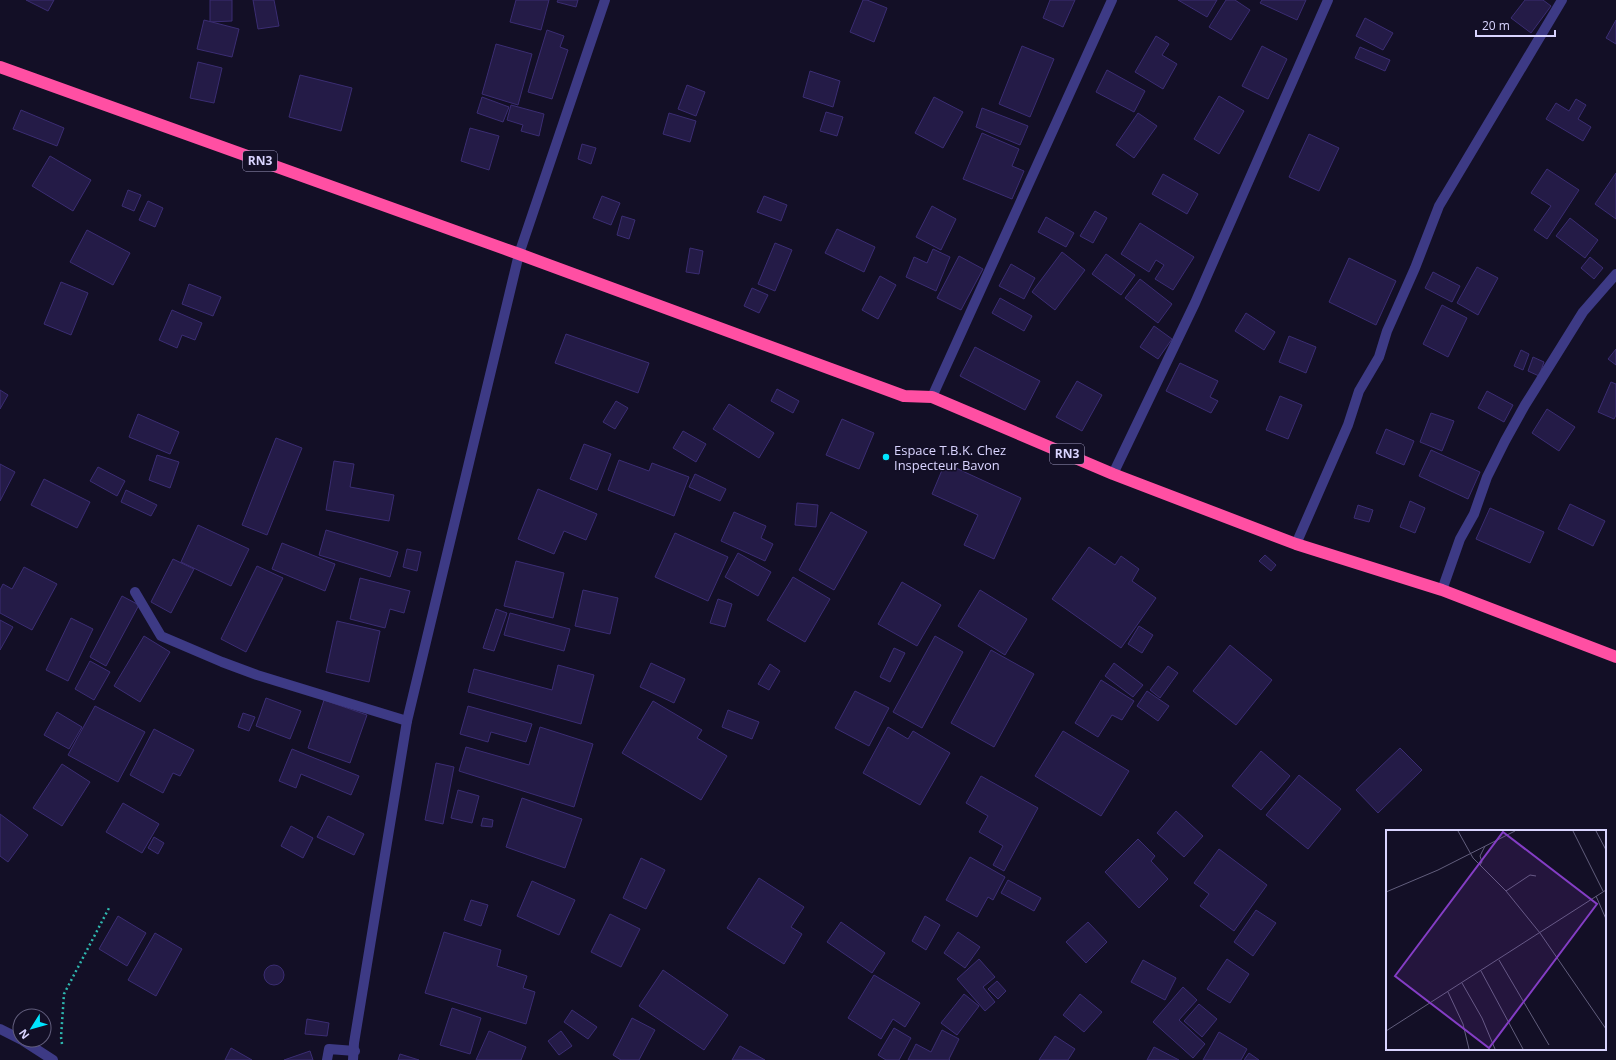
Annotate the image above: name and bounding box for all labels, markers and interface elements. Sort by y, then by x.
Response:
scale bar [1476,12,1555,38]
text: 20 m [1482,17,1510,34]
road number: RN3 [243,151,277,171]
place label: Espace T.B.K. Chez Inspecteur Bavon [894,441,1006,474]
road number: RN3 [1050,444,1084,464]
marker: Espace T.B.K. Chez Inspecteur Bavon [881,452,891,462]
inset map [1386,830,1606,1050]
north arrow [12,1008,52,1048]
text: N [15,1026,32,1042]

